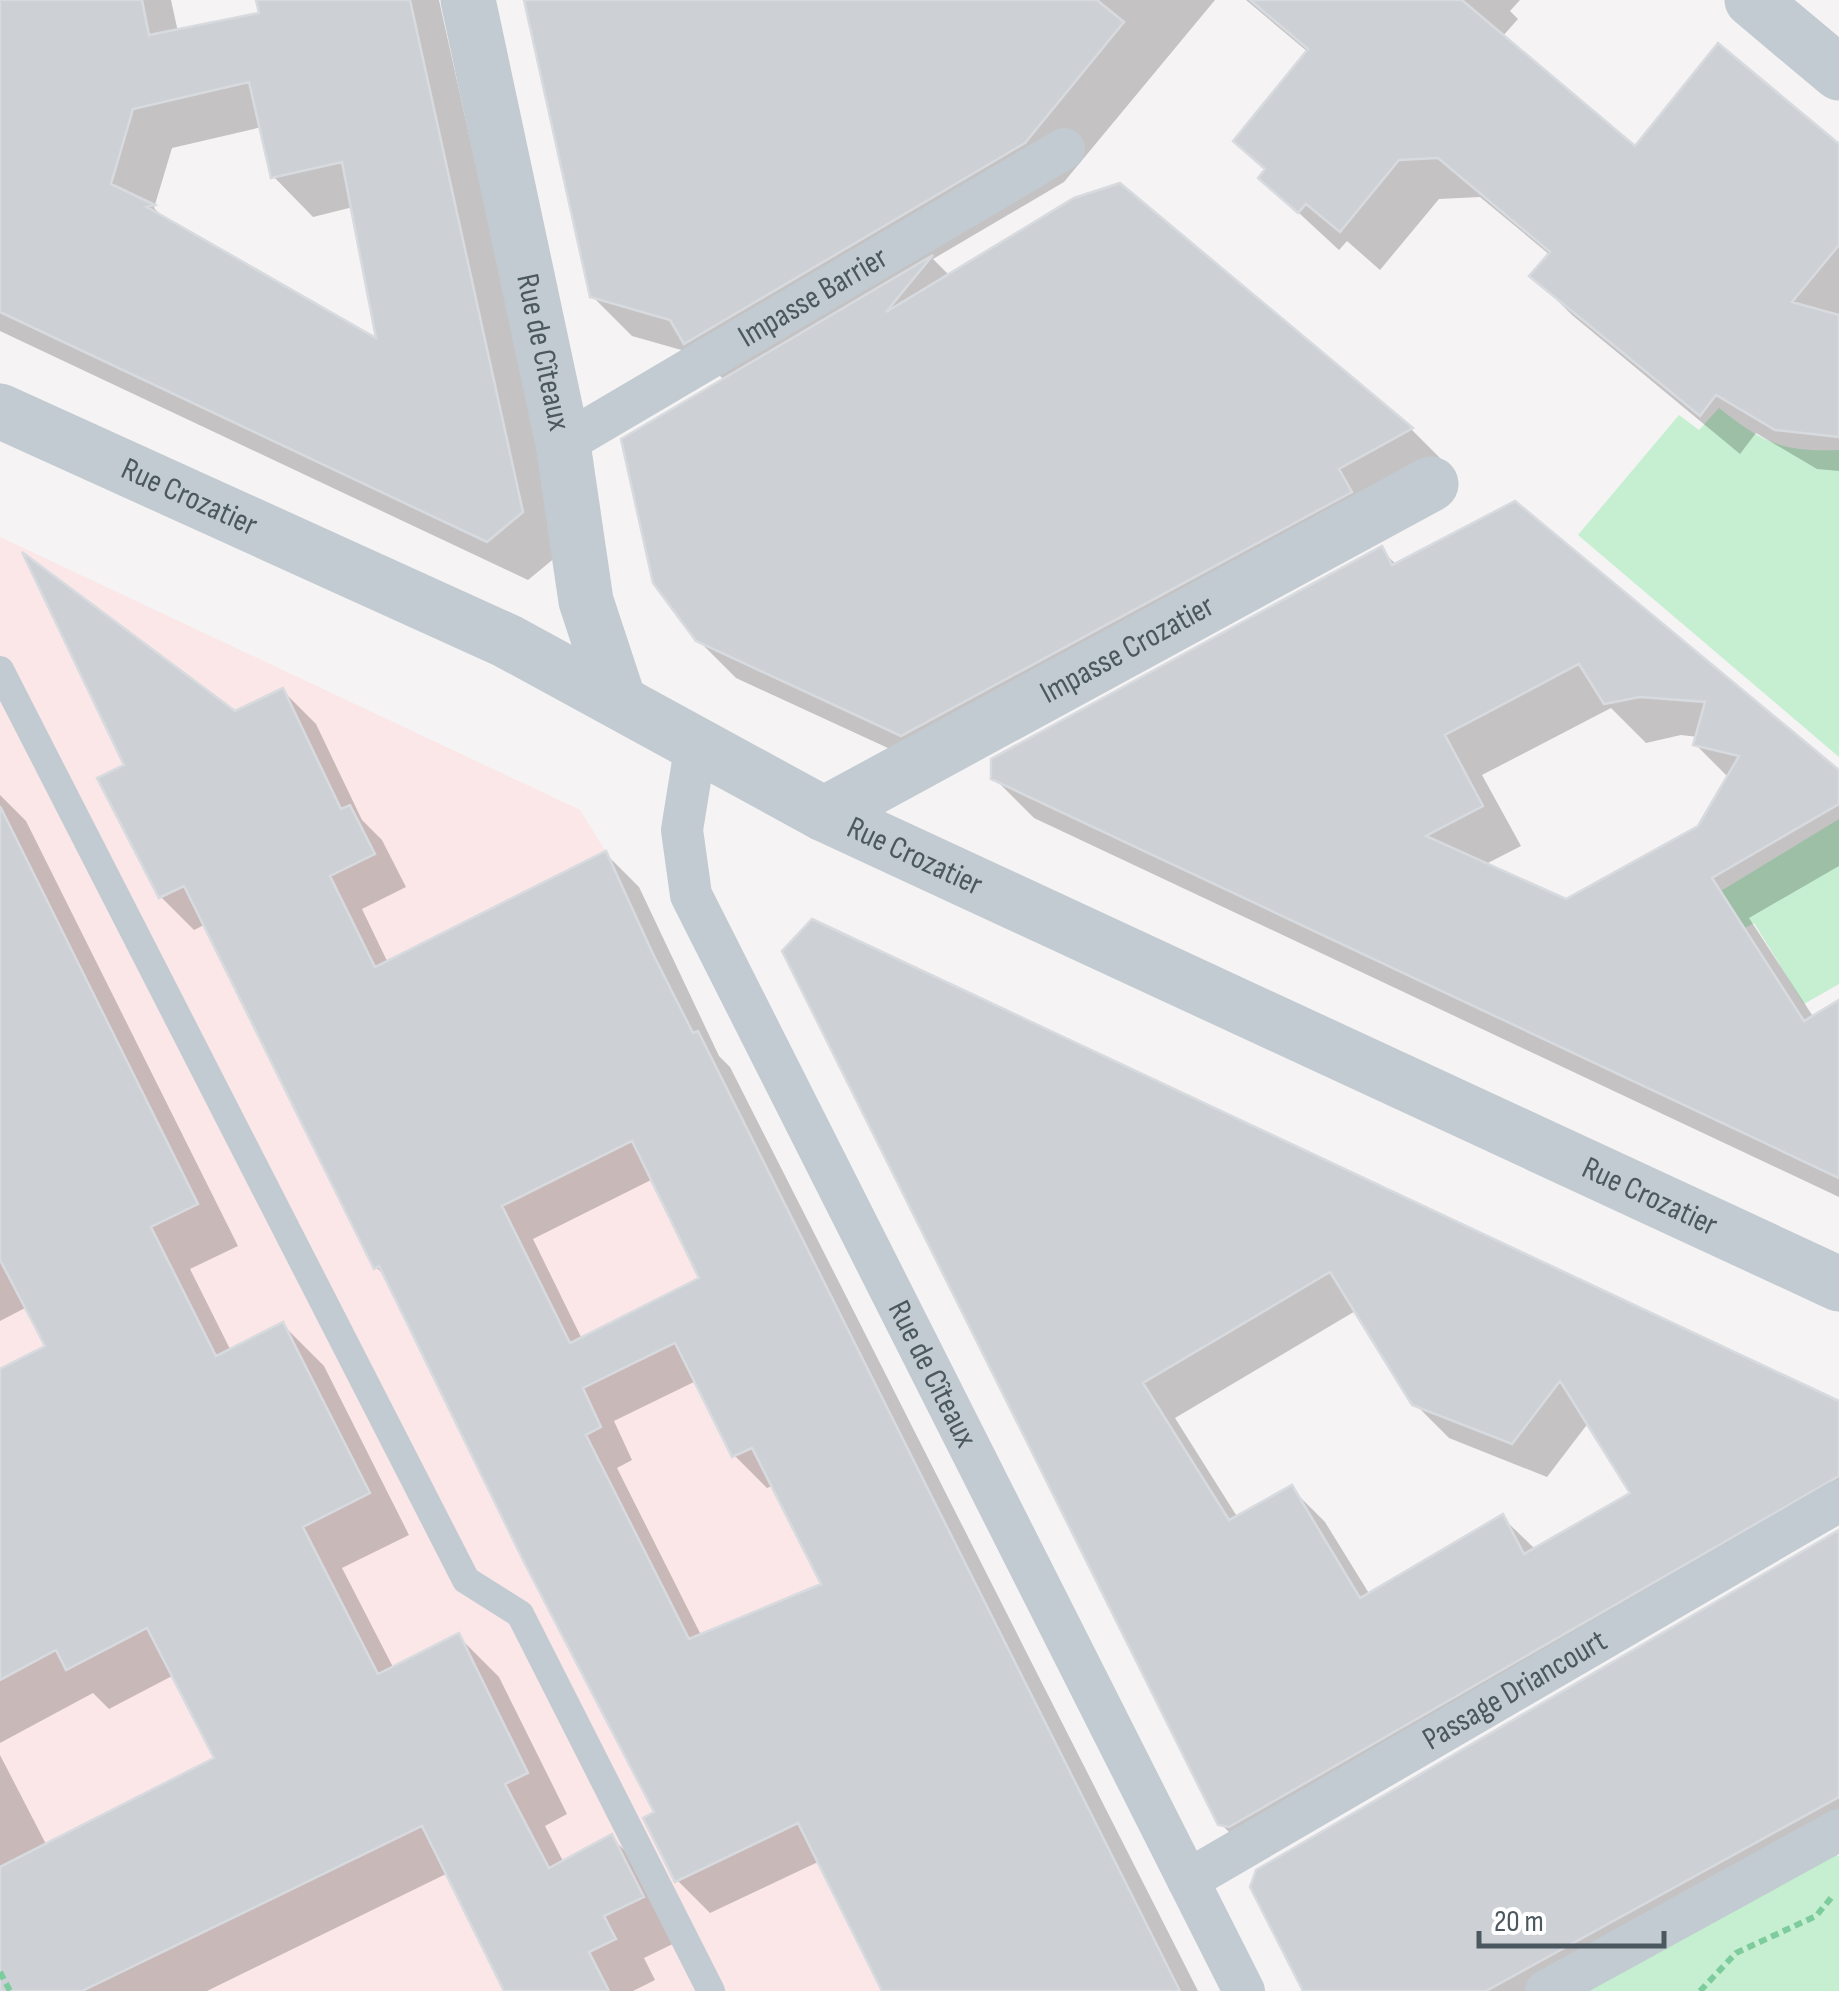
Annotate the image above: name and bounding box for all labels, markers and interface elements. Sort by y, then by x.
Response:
street label: Impasse Barrier [731,238,894,356]
street label: Rue de Cîteaux [508,270,579,434]
street label: Rue Crozatier [115,449,263,545]
street label: Impasse Crozatier [1033,586,1221,712]
street label: Rue Crozatier [841,808,989,904]
street label: Rue Crozatier [1576,1148,1724,1245]
street label: Rue de Cîteaux [879,1294,986,1454]
street label: Passage Driancourt [1416,1621,1614,1759]
scale bar [1479,1886,1664,1948]
text: 20 m [1494,1904,1544,1940]

